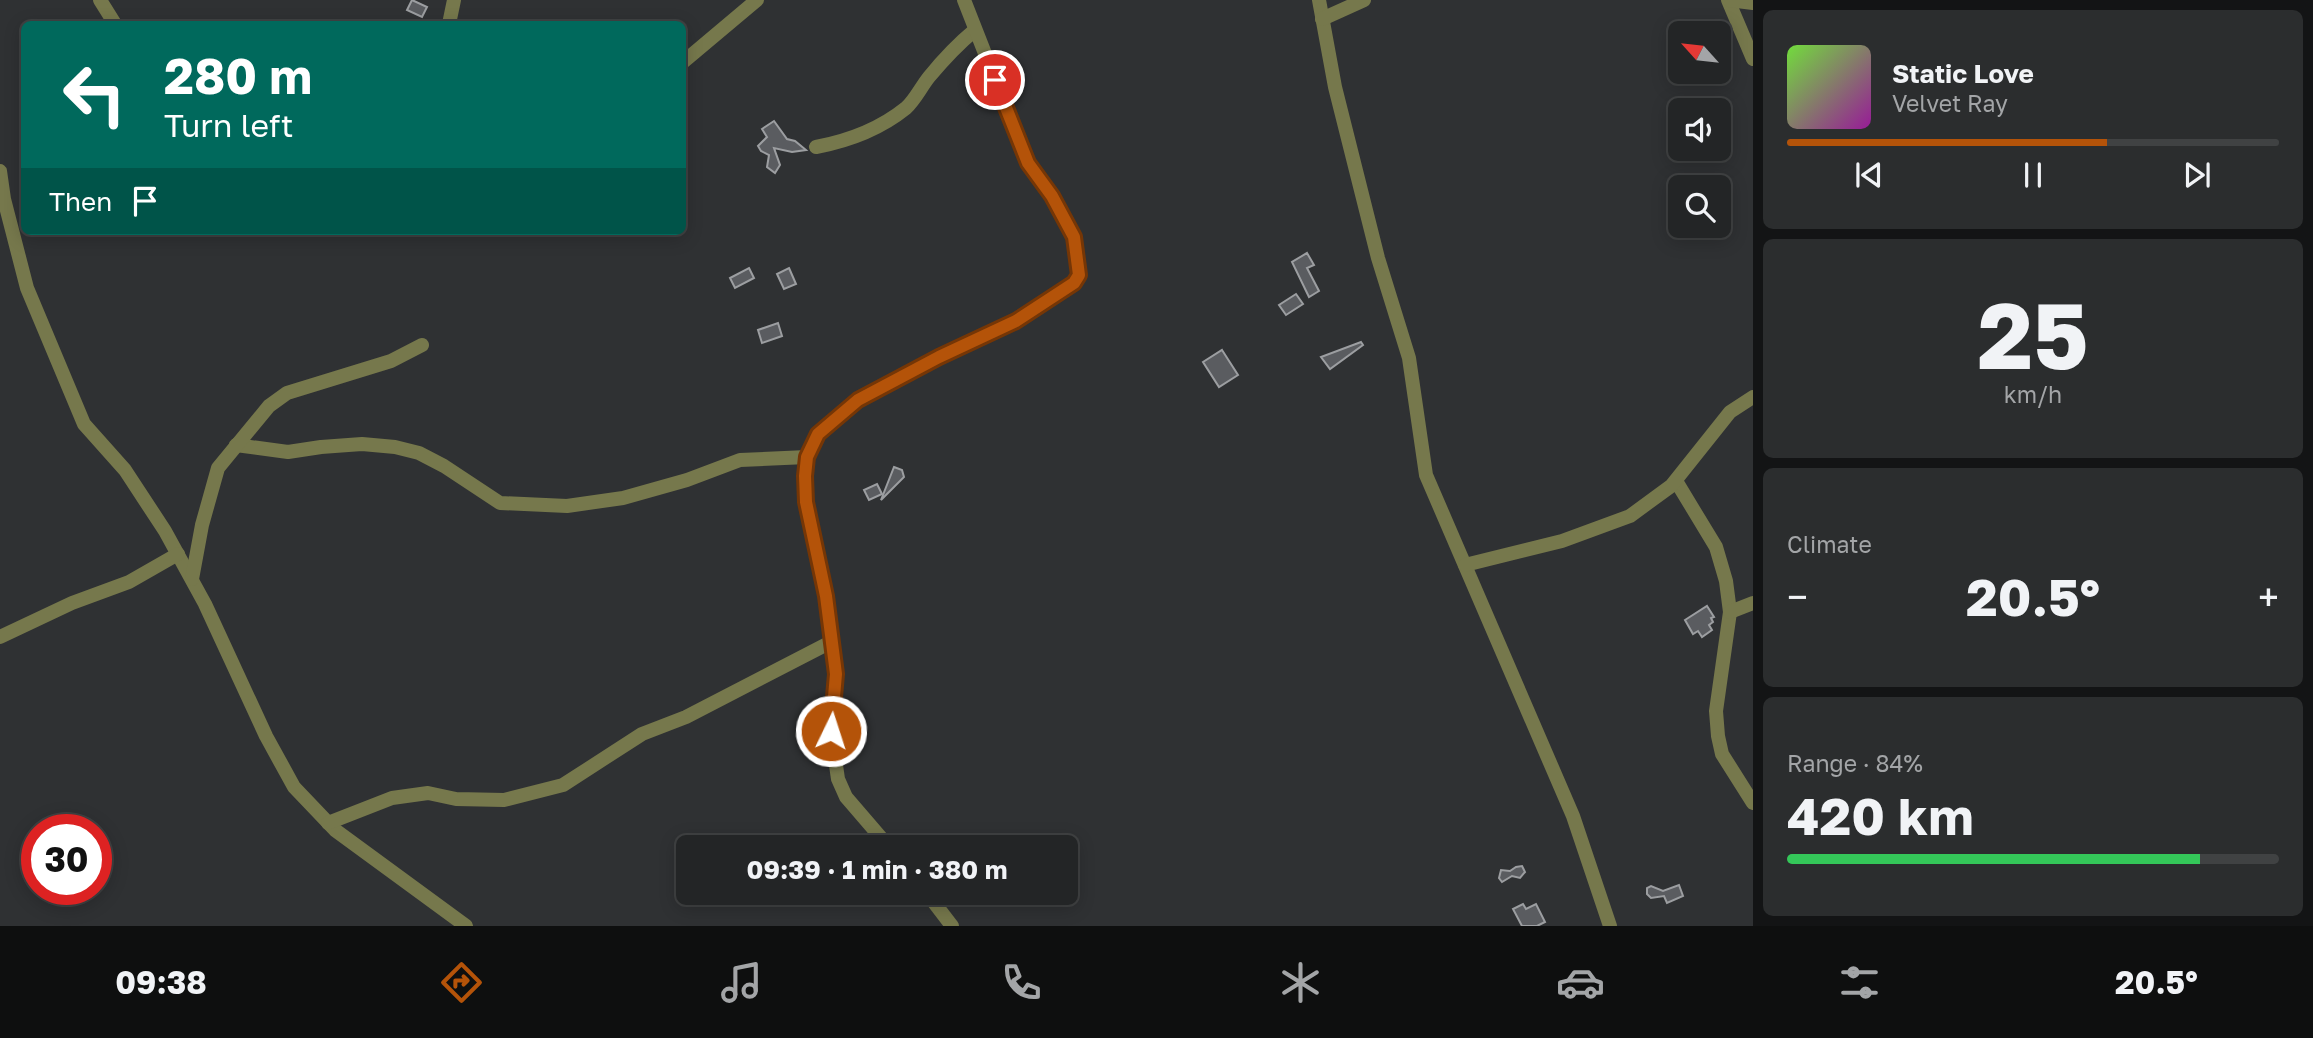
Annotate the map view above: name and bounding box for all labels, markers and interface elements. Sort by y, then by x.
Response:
north arrow [1668,21,1731,84]
map controls [1668,21,1731,238]
text: 280 m [164,46,312,105]
icon: left [49,49,140,140]
pin [965,50,1025,110]
text: Static Love [1892,58,2034,89]
icon: arrive [976,61,1014,99]
text: Velvet Ray [1892,89,2008,117]
button: sound [1668,98,1731,161]
text: Turn left [164,106,293,144]
icon: previous [1850,156,1888,194]
icon: pause [2014,156,2052,194]
icon: next [2178,156,2216,194]
button: search [1668,175,1731,238]
icon: arrive [126,182,164,220]
text: Then [49,186,112,217]
text: 25 [1977,280,2089,389]
text: km/h [2004,380,2062,408]
text: Climate [1787,530,1872,558]
text: 20.5° [1966,565,2100,627]
text: − [1787,574,1808,619]
text: + [2258,574,2279,619]
position arrow [794,694,868,768]
text: Range · 84% [1787,749,1923,777]
text: 420 km [1787,784,1974,846]
speed limit sign: 30 [21,814,112,905]
text: 09:39 · 1 min · 380 m [747,854,1007,885]
icon: directions [437,958,486,1007]
icon: music [717,958,766,1007]
icon: phone [997,958,1046,1007]
icon: climate [1276,958,1325,1007]
icon: car [1556,958,1605,1007]
icon: filters [1835,958,1884,1007]
text: 09:38 [115,963,207,1001]
text: 20.5° [2115,963,2198,1001]

